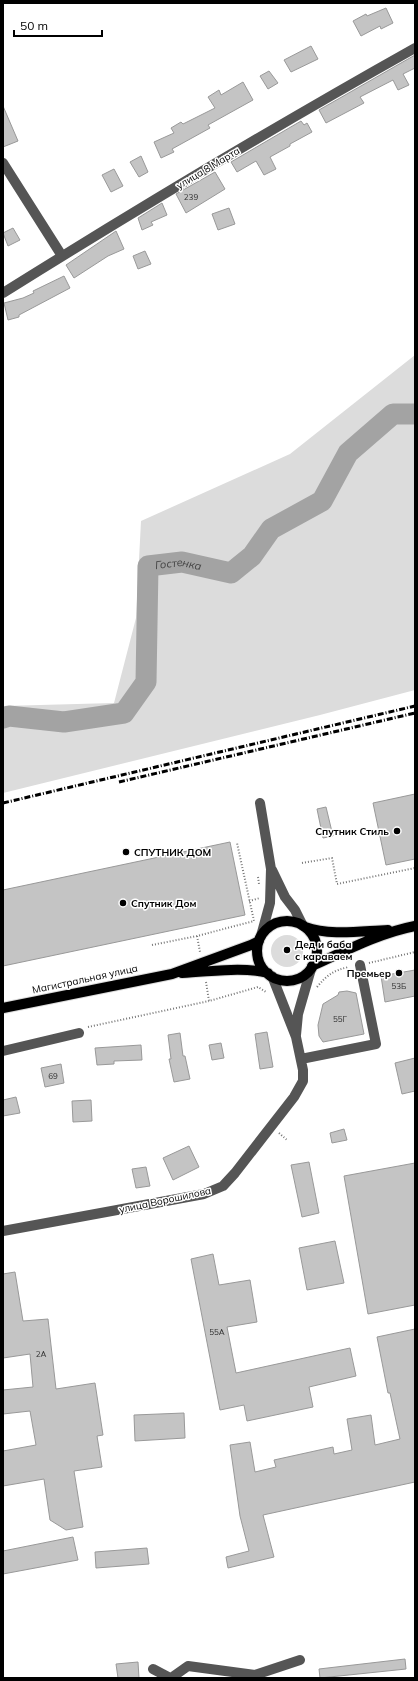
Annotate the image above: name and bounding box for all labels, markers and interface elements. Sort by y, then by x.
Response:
scale bar [14,12,102,38]
text: 50 m [20,18,48,33]
street label: улица 8 Марта [174,144,242,192]
house number: 239 [184,192,198,202]
water label: Гостенка [154,555,203,573]
place label: Спутник Стиль [315,825,389,838]
marker: Спутник Стиль [392,826,402,836]
place label: СПУТНИК ДОМ [134,846,211,859]
marker: СПУТНИК ДОМ [121,847,131,857]
place label: Спутник Дом [131,897,197,910]
marker: Спутник Дом [118,898,128,908]
place label: Дед и баба с караваем [295,938,352,963]
marker: Дед и баба с караваем [282,945,292,955]
street label: Магистральная улица [31,961,139,997]
place label: Премьер [347,967,391,980]
marker: Премьер [394,968,404,978]
house number: 53Б [391,981,407,991]
house number: 55Г [333,1014,348,1024]
house number: 69 [48,1071,58,1081]
street label: улица Ворошилова [118,1184,212,1216]
house number: 55А [209,1327,225,1337]
house number: 2А [36,1349,46,1359]

